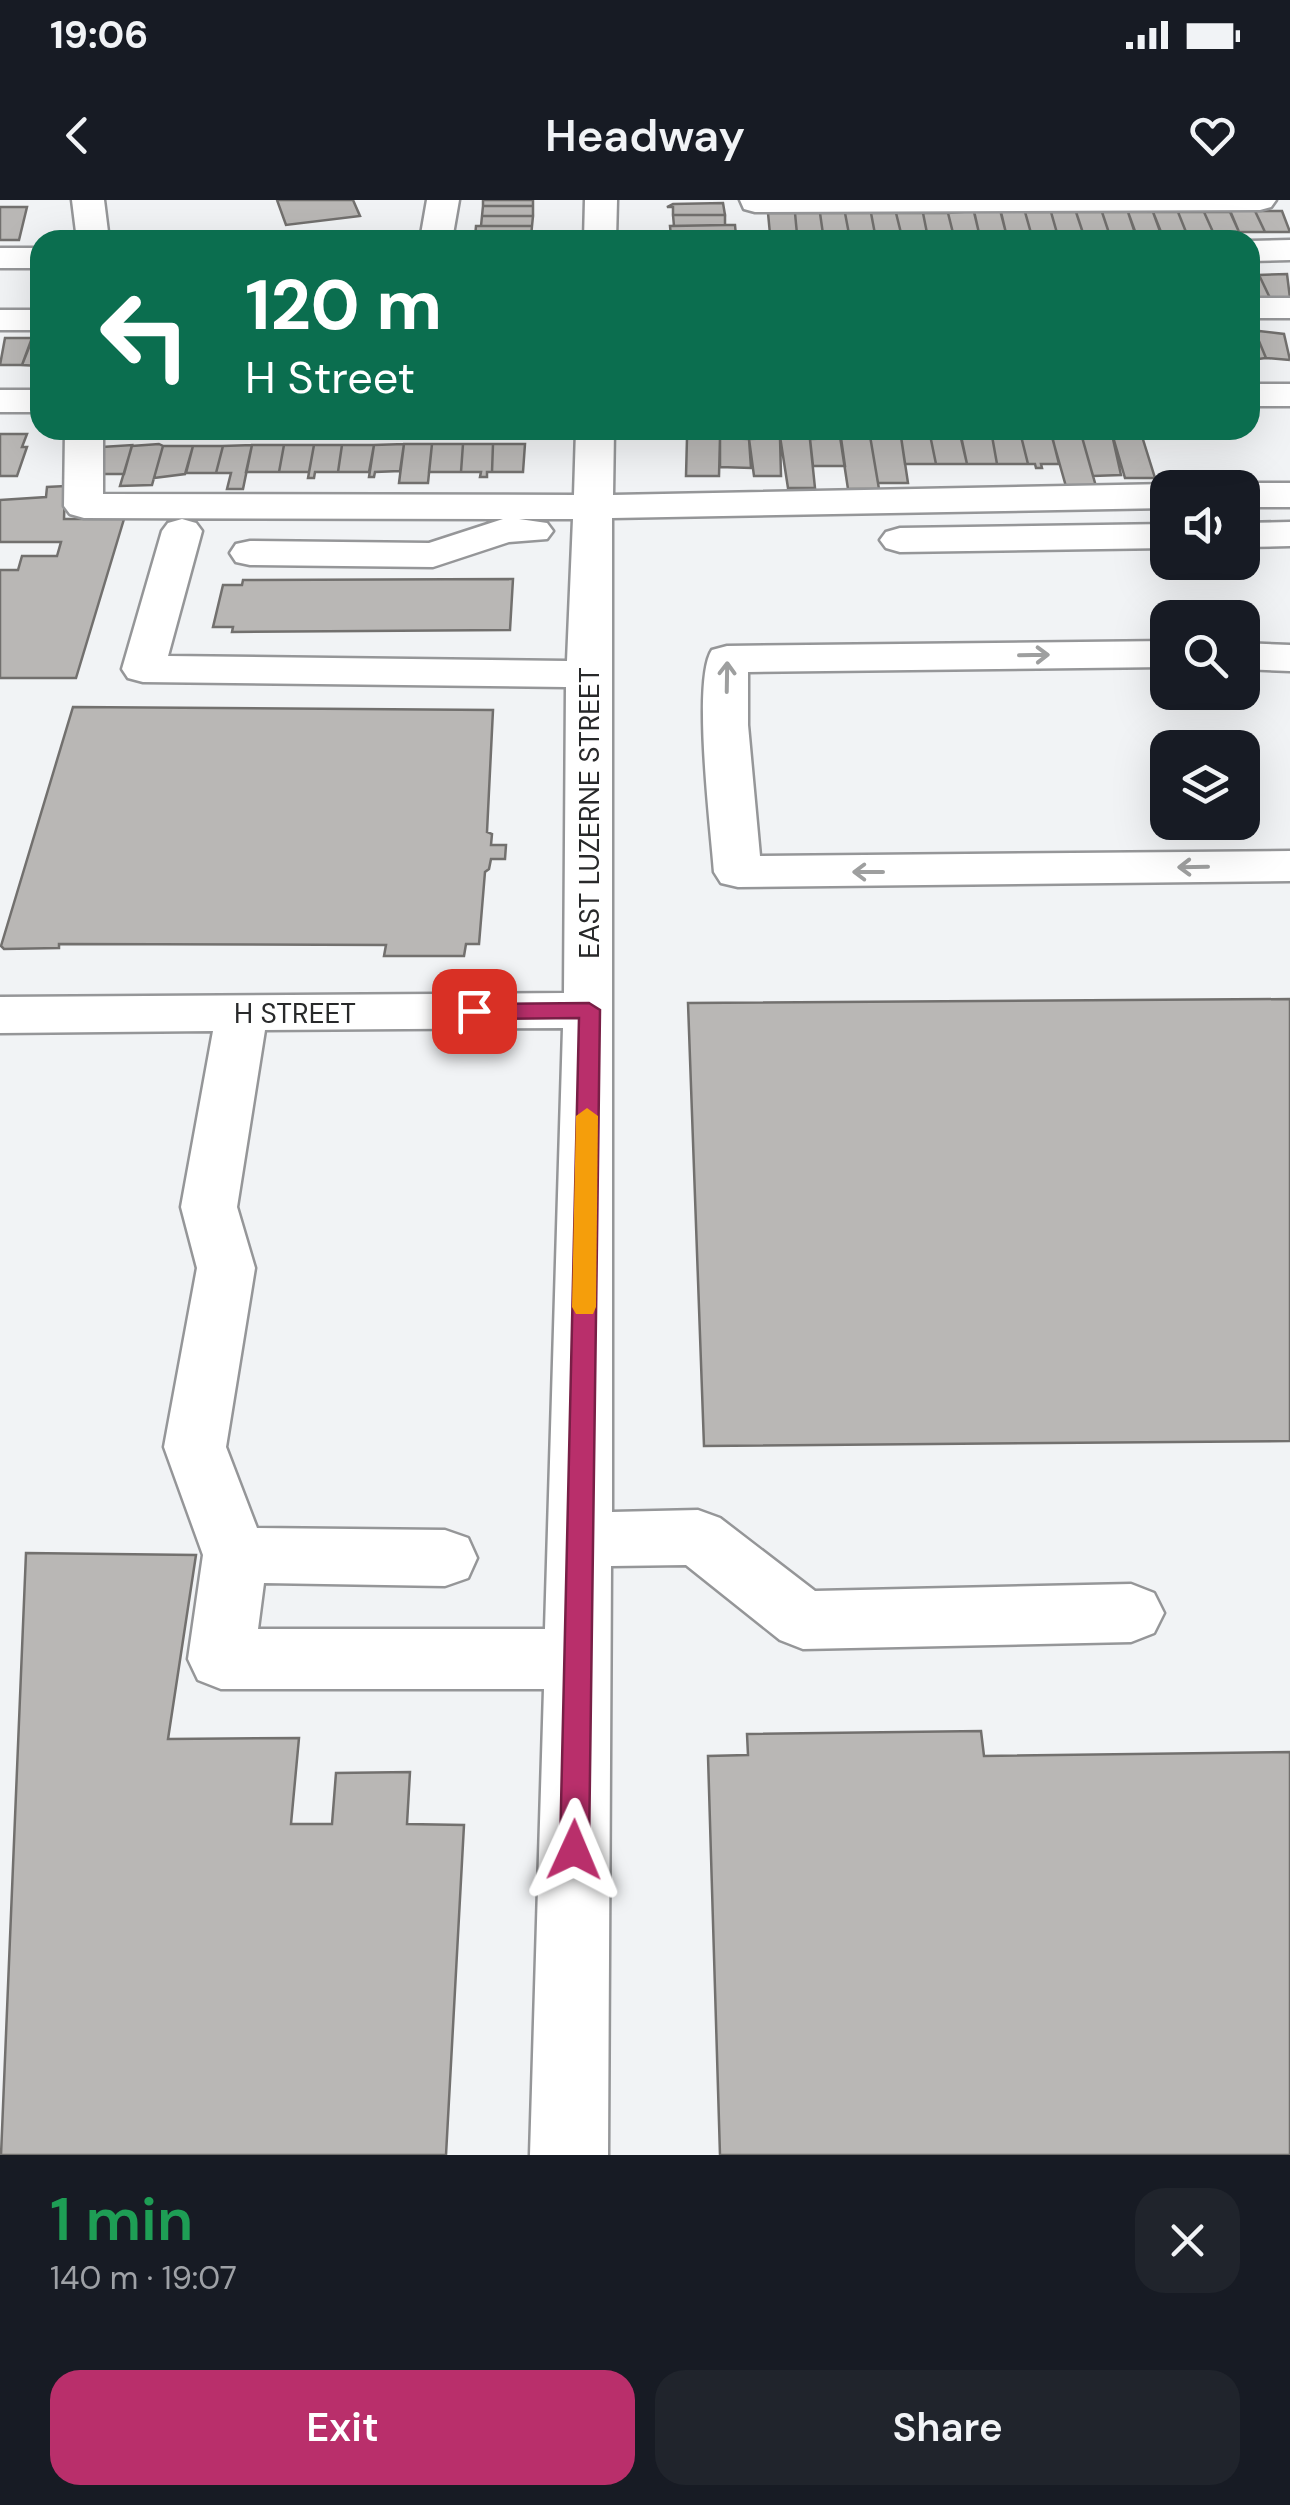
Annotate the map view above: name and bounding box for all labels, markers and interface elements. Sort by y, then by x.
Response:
text: 19:06 [50,10,148,60]
text: Headway [545,106,745,165]
icon: back [50,108,105,163]
icon: heart [1185,108,1240,163]
text: 120 m [245,260,442,351]
icon: left [80,270,210,400]
text: H Street [245,348,415,407]
map controls [1150,470,1260,840]
button: sound [1150,470,1260,580]
button: search [1150,600,1260,710]
one-way arrow [1018,645,1050,664]
one-way arrow [718,661,736,694]
street label: EAST LUZERNE STREET [571,667,608,959]
button: layers [1150,730,1260,840]
one-way arrow [1177,858,1209,877]
one-way arrow [852,862,884,882]
pin [432,969,517,1054]
icon: arrive [447,984,502,1039]
street label: H STREET [234,995,356,1032]
position arrow [522,1798,626,1902]
text: 1 min [50,2180,193,2259]
button: close [1135,2188,1240,2293]
text: 140 m · 19:07 [50,2257,237,2299]
button: Exit [50,2370,635,2485]
button: Share [655,2370,1240,2485]

